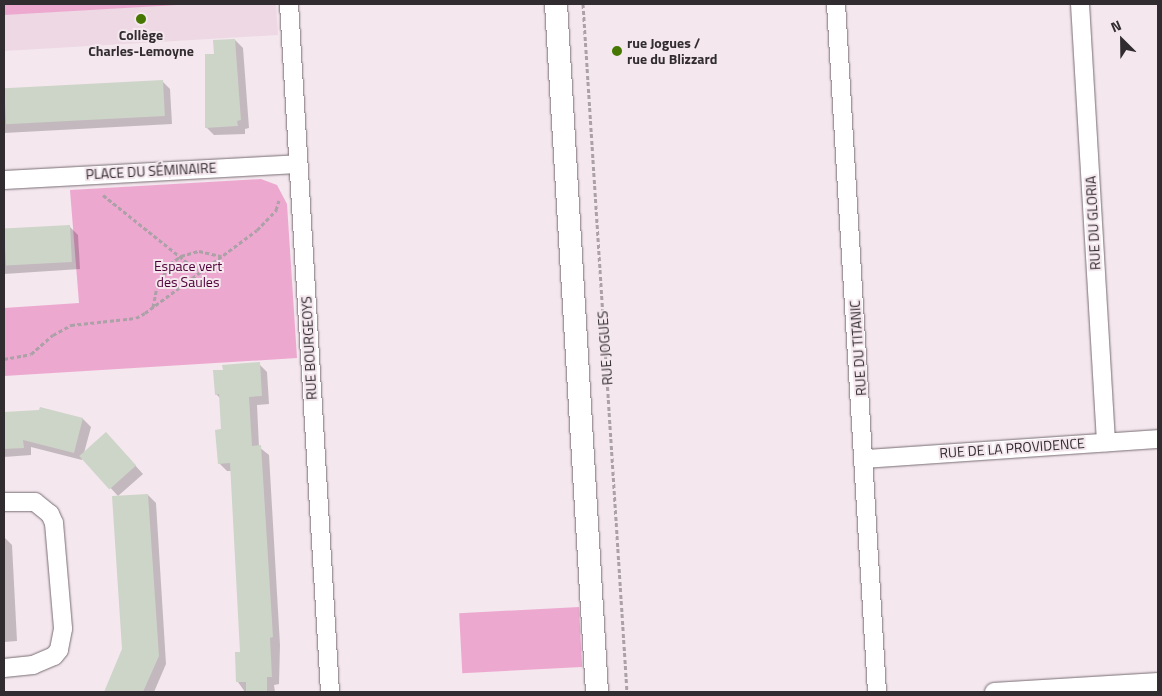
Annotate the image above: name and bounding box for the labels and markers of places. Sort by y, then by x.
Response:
marker: Collège Charles-Lemoyne [135,13,147,25]
place label: Collège Charles-Lemoyne [88,27,194,59]
place label: rue Jogues / rue du Blizzard [627,35,717,68]
marker: rue Jogues / rue du Blizzard [611,45,623,57]

